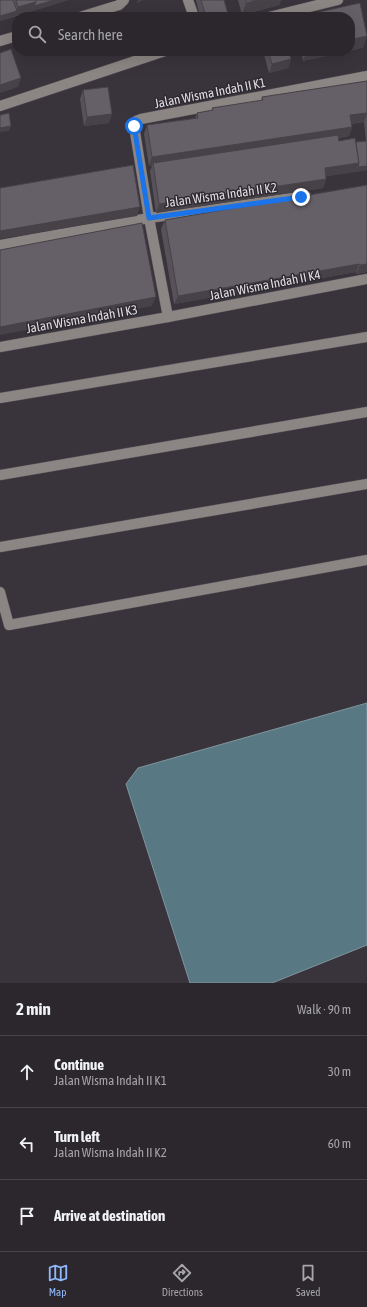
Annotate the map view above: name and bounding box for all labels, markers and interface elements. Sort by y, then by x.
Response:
search box [12,12,355,56]
icon: search [26,23,48,45]
text: Search here [58,26,123,43]
street label: Jalan Wisma Indah II K1 [153,75,267,111]
route start [125,117,143,135]
street label: Jalan Wisma Indah II K2 [164,180,278,210]
route end [292,188,310,206]
street label: Jalan Wisma Indah II K4 [208,267,322,303]
street label: Jalan Wisma Indah II K3 [25,302,139,336]
text: 2 min [16,999,51,1019]
text: Walk · 90 m [297,1002,351,1017]
text: Continue [54,1056,104,1073]
icon: ahead [16,1061,38,1083]
text: 30 m [328,1064,351,1079]
text: Jalan Wisma Indah II K1 [54,1073,167,1088]
text: Turn left [54,1128,100,1145]
icon: left [16,1133,38,1155]
text: 60 m [328,1136,351,1151]
text: Jalan Wisma Indah II K2 [54,1145,167,1160]
icon: arrive [16,1205,38,1227]
text: Arrive at destination [54,1207,165,1224]
tab: Map [47,1262,69,1298]
tab: Directions [162,1262,203,1298]
tab: Saved [296,1262,320,1298]

